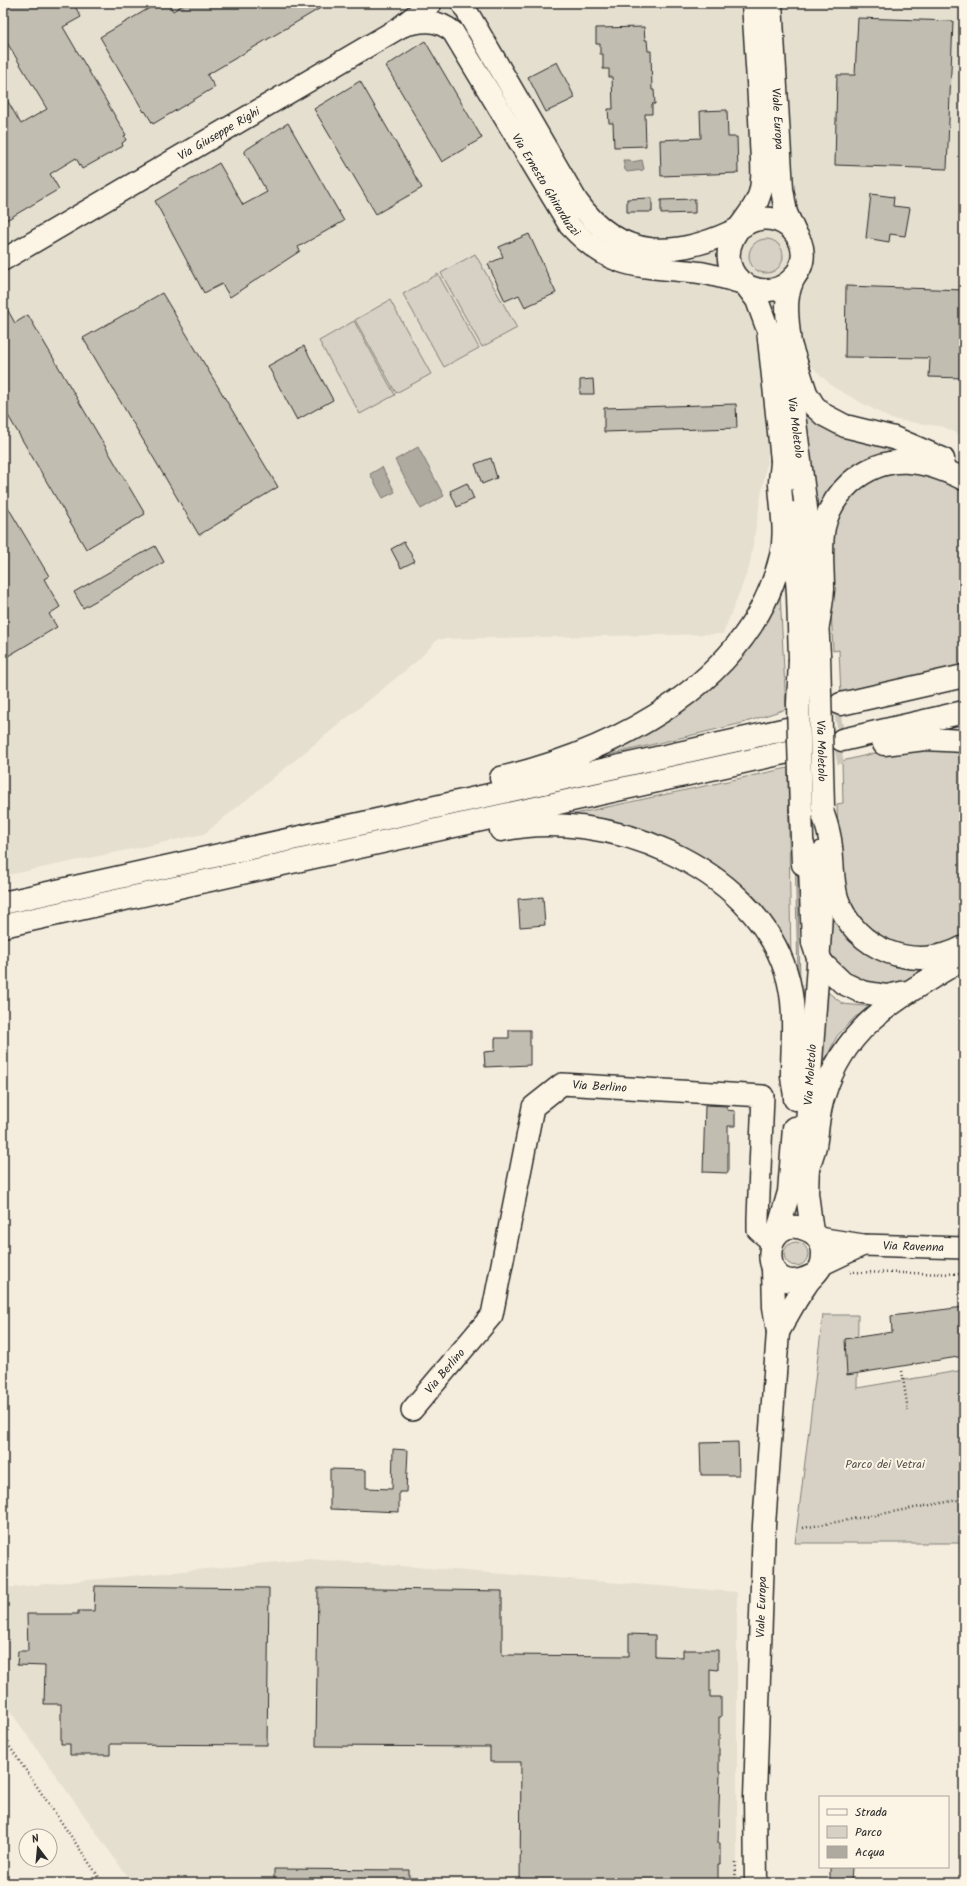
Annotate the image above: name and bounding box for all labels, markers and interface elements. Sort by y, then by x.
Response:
street label: Viale Europa [767,87,789,151]
street label: Via Giuseppe Righi [174,101,265,165]
street label: Via Ernesto Ghirarduzzi [507,130,586,242]
street label: Via Moletolo [782,396,809,459]
street label: Via Moletolo [811,720,832,782]
street label: Via Moletolo [799,1043,822,1106]
street label: Via Berlino [572,1075,627,1097]
street label: Via Ravenna [883,1236,945,1257]
street label: Via Berlino [420,1344,470,1398]
park label: Parco dei Vetrai [845,1455,926,1474]
street label: Viale Europa [751,1576,772,1638]
legend [819,1796,949,1868]
text: Strada [855,1803,888,1822]
text: Parco [855,1823,882,1842]
north arrow [18,1828,58,1868]
text: N [30,1830,41,1849]
text: Acqua [855,1843,885,1862]

